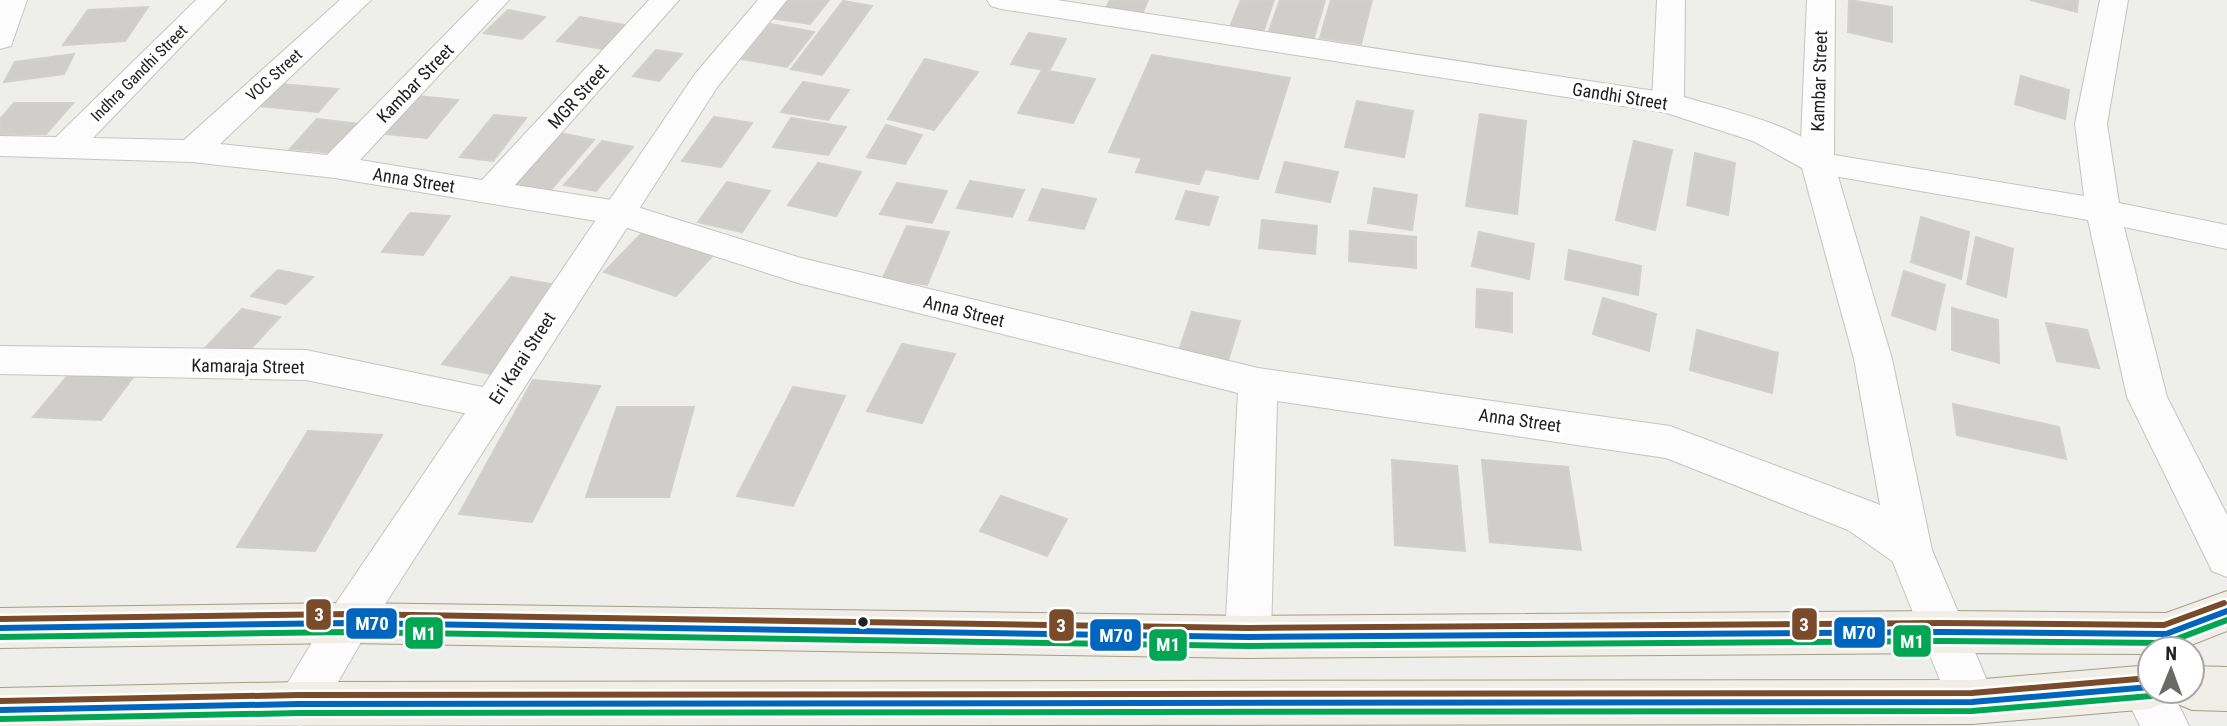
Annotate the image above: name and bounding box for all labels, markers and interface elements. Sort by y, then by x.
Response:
street label: Indhra Gandhi Street [87,21,191,125]
street label: Kambar Street [1807,30,1831,132]
street label: Kambar Street [372,39,458,127]
street label: VOC Street [242,45,306,105]
street label: MGR Street [543,59,613,133]
street label: Gandhi Street [1571,78,1669,114]
street label: Anna Street [371,163,457,197]
street label: Anna Street [921,291,1007,331]
street label: Eri Karai Street [485,308,559,408]
street label: Kamaraja Street [191,355,305,377]
street label: Anna Street [1478,404,1562,436]
line badge: 3 [305,598,332,631]
text: 3 [314,603,324,626]
line badge: M70 [345,607,398,640]
line badge: 3 [1791,607,1818,641]
line badge: 3 [1048,608,1075,642]
text: M70 [355,612,389,635]
text: 3 [1799,613,1809,636]
text: 3 [1056,614,1066,637]
unlabelled marker [856,615,870,629]
line badge: M1 [404,616,444,650]
line badge: M70 [1833,616,1886,649]
line badge: M70 [1089,618,1142,652]
text: M70 [1842,621,1876,644]
text: M1 [412,622,436,645]
text: M70 [1099,624,1133,647]
line badge: M1 [1892,624,1932,658]
line badge: M1 [1148,628,1188,662]
text: M1 [1900,630,1924,653]
text: M1 [1156,633,1180,656]
north arrow [2136,635,2206,705]
text: N [2165,642,2177,665]

